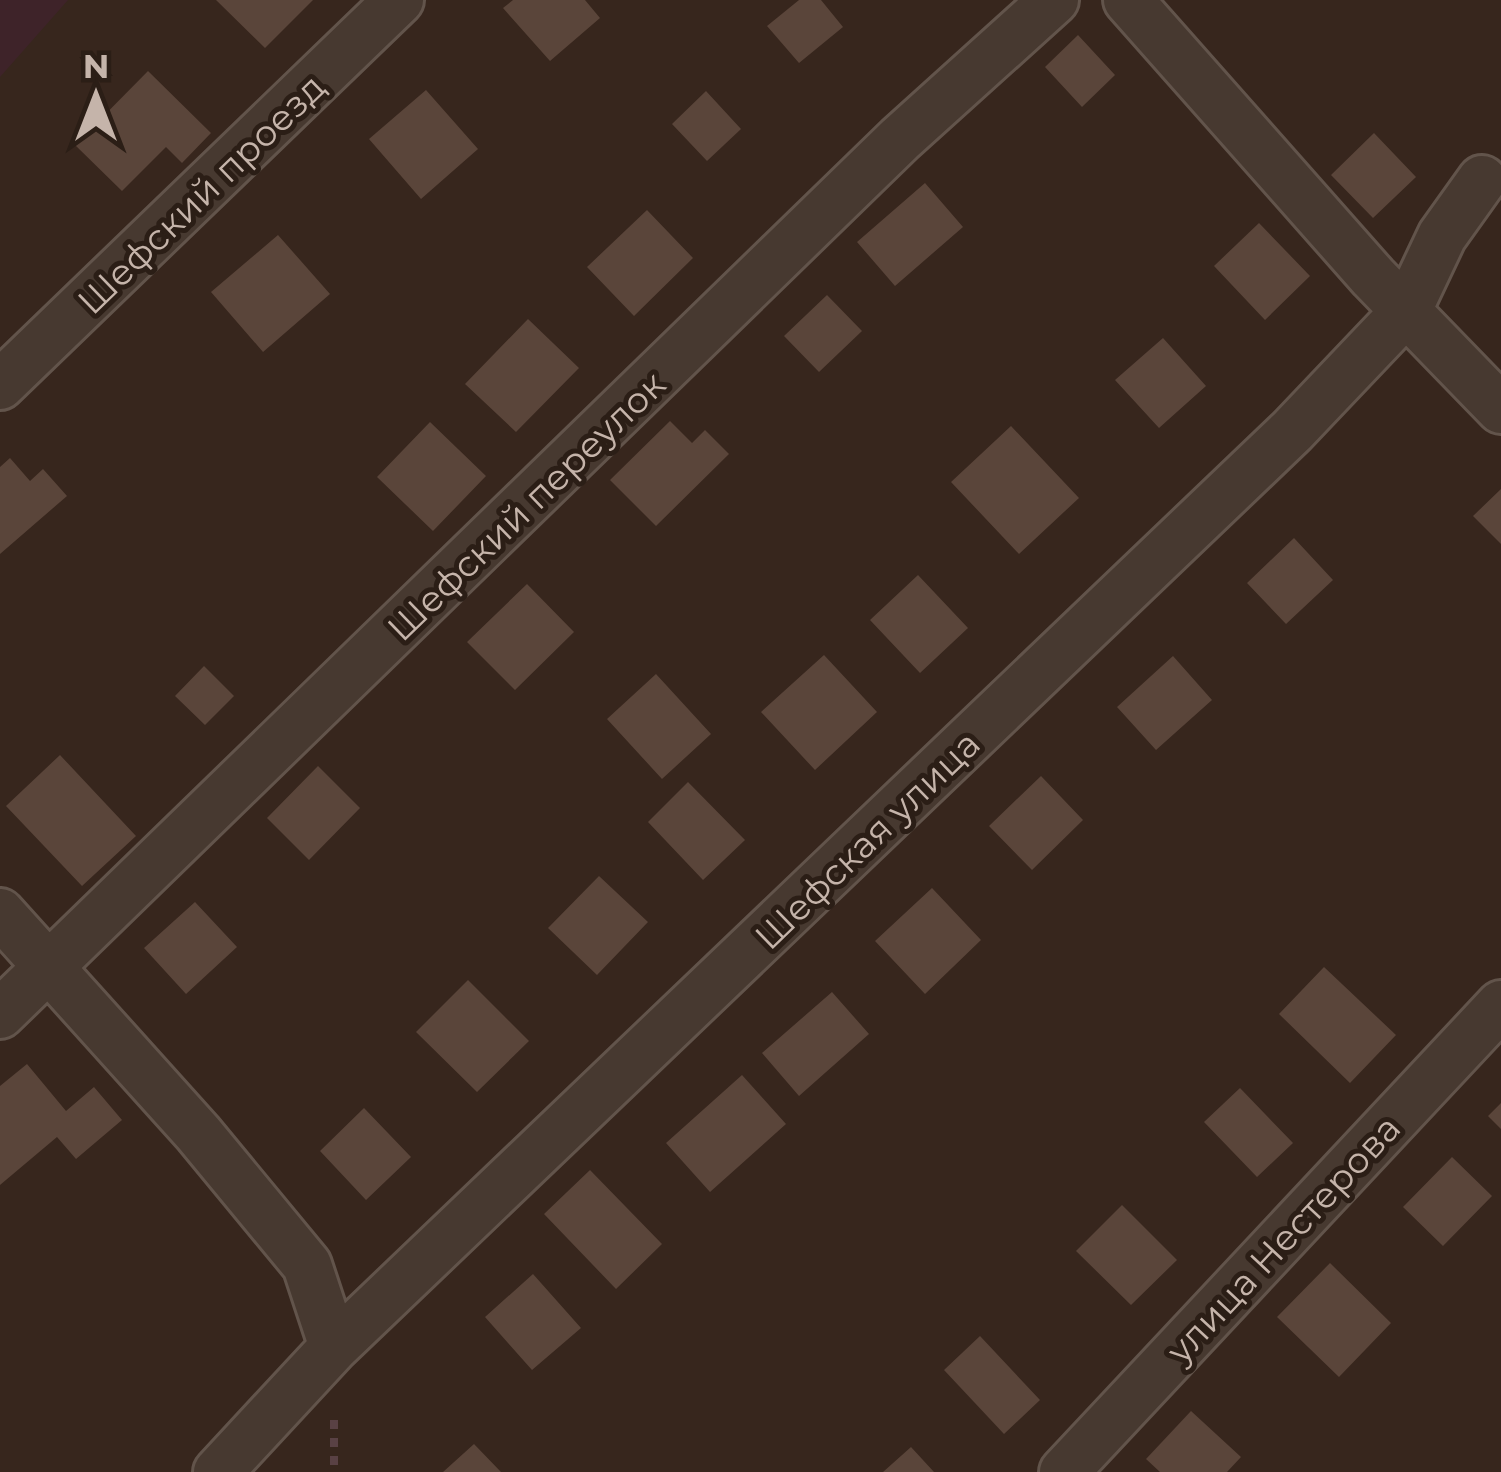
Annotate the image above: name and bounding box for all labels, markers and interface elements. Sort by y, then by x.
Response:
north arrow [36,36,156,156]
text: N [83,46,109,86]
street label: Шефский проезд [68,65,334,323]
street label: Шефский переулок [378,362,674,650]
street label: Шефская улица [745,722,989,958]
street label: улица Нестерова [1156,1106,1409,1373]

